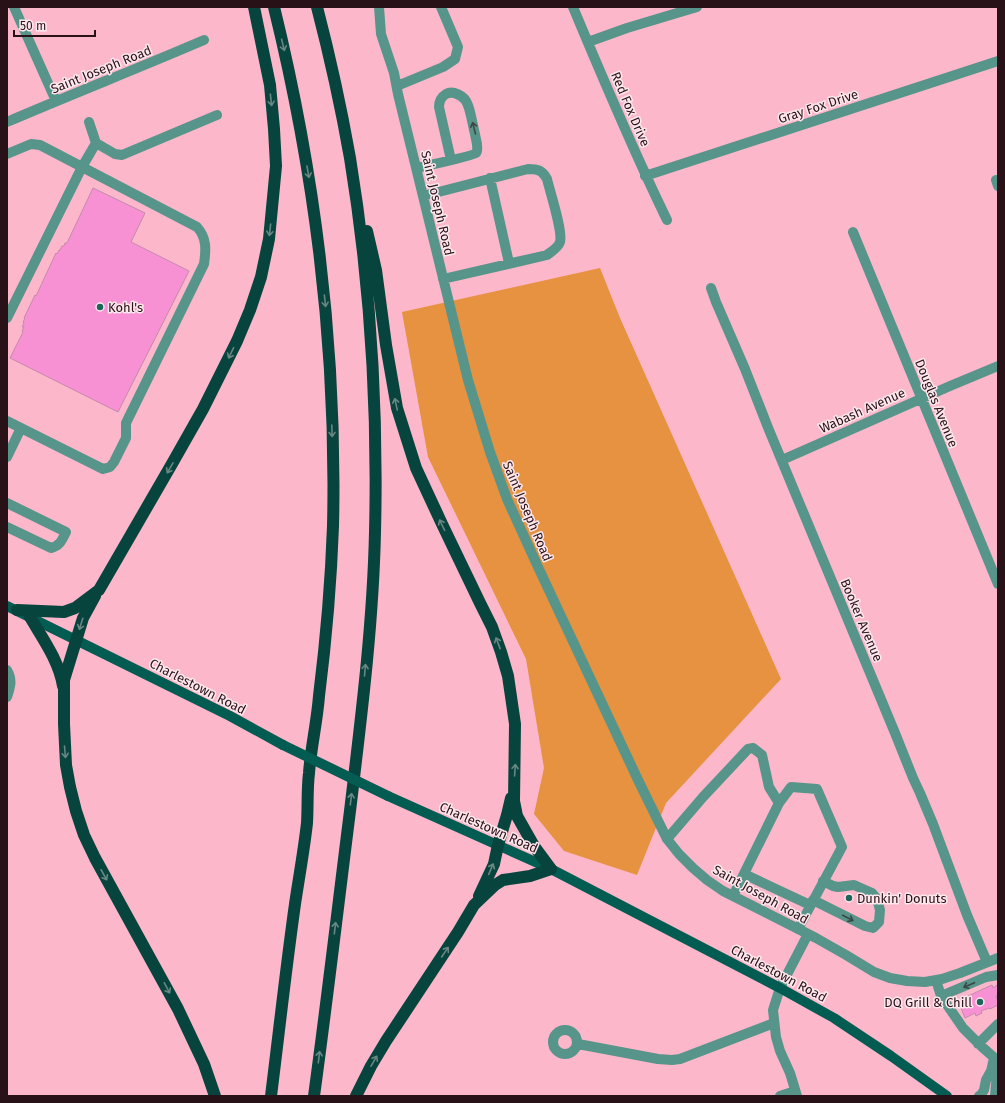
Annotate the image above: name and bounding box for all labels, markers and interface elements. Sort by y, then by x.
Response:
scale bar [14,12,95,38]
text: 50 m [20,19,46,33]
one-way arrow [280,38,287,51]
street label: Saint Joseph Road [49,42,154,96]
street label: Red Fox Drive [608,70,653,149]
street label: Gray Fox Drive [776,86,860,126]
one-way arrow [268,93,275,106]
one-way arrow [469,122,477,135]
street label: Saint Joseph Road [418,149,457,257]
one-way arrow [305,165,313,178]
one-way arrow [266,223,273,236]
one-way arrow [321,294,329,307]
place label: Kohl's [108,300,143,315]
marker: Kohl's [95,302,105,312]
one-way arrow [227,347,234,359]
street label: Douglas Avenue [912,357,961,449]
street label: Wabash Avenue [817,385,907,436]
one-way arrow [392,398,400,411]
one-way arrow [329,424,336,437]
street label: Saint Joseph Road [500,459,555,563]
one-way arrow [165,462,173,474]
one-way arrow [438,519,445,531]
street label: Booker Avenue [837,577,886,664]
one-way arrow [77,618,84,631]
one-way arrow [493,637,501,649]
street label: Charlestown Road [147,656,248,717]
one-way arrow [362,664,369,677]
one-way arrow [61,745,69,758]
one-way arrow [511,764,518,777]
one-way arrow [347,793,355,806]
street label: Charlestown Road [437,799,540,856]
street label: Saint Joseph Road [710,862,811,927]
one-way arrow [488,864,496,876]
one-way arrow [101,869,108,881]
place label: Dunkin' Donuts [857,891,947,906]
marker: Dunkin' Donuts [844,893,854,903]
one-way arrow [841,915,853,922]
one-way arrow [332,922,339,935]
street label: Charlestown Road [728,942,829,1005]
one-way arrow [441,947,449,958]
one-way arrow [964,981,976,989]
one-way arrow [164,982,171,994]
place label: DQ Grill & Chill [884,995,972,1010]
marker: DQ Grill & Chill [975,997,985,1007]
one-way arrow [315,1051,323,1064]
one-way arrow [370,1055,378,1067]

